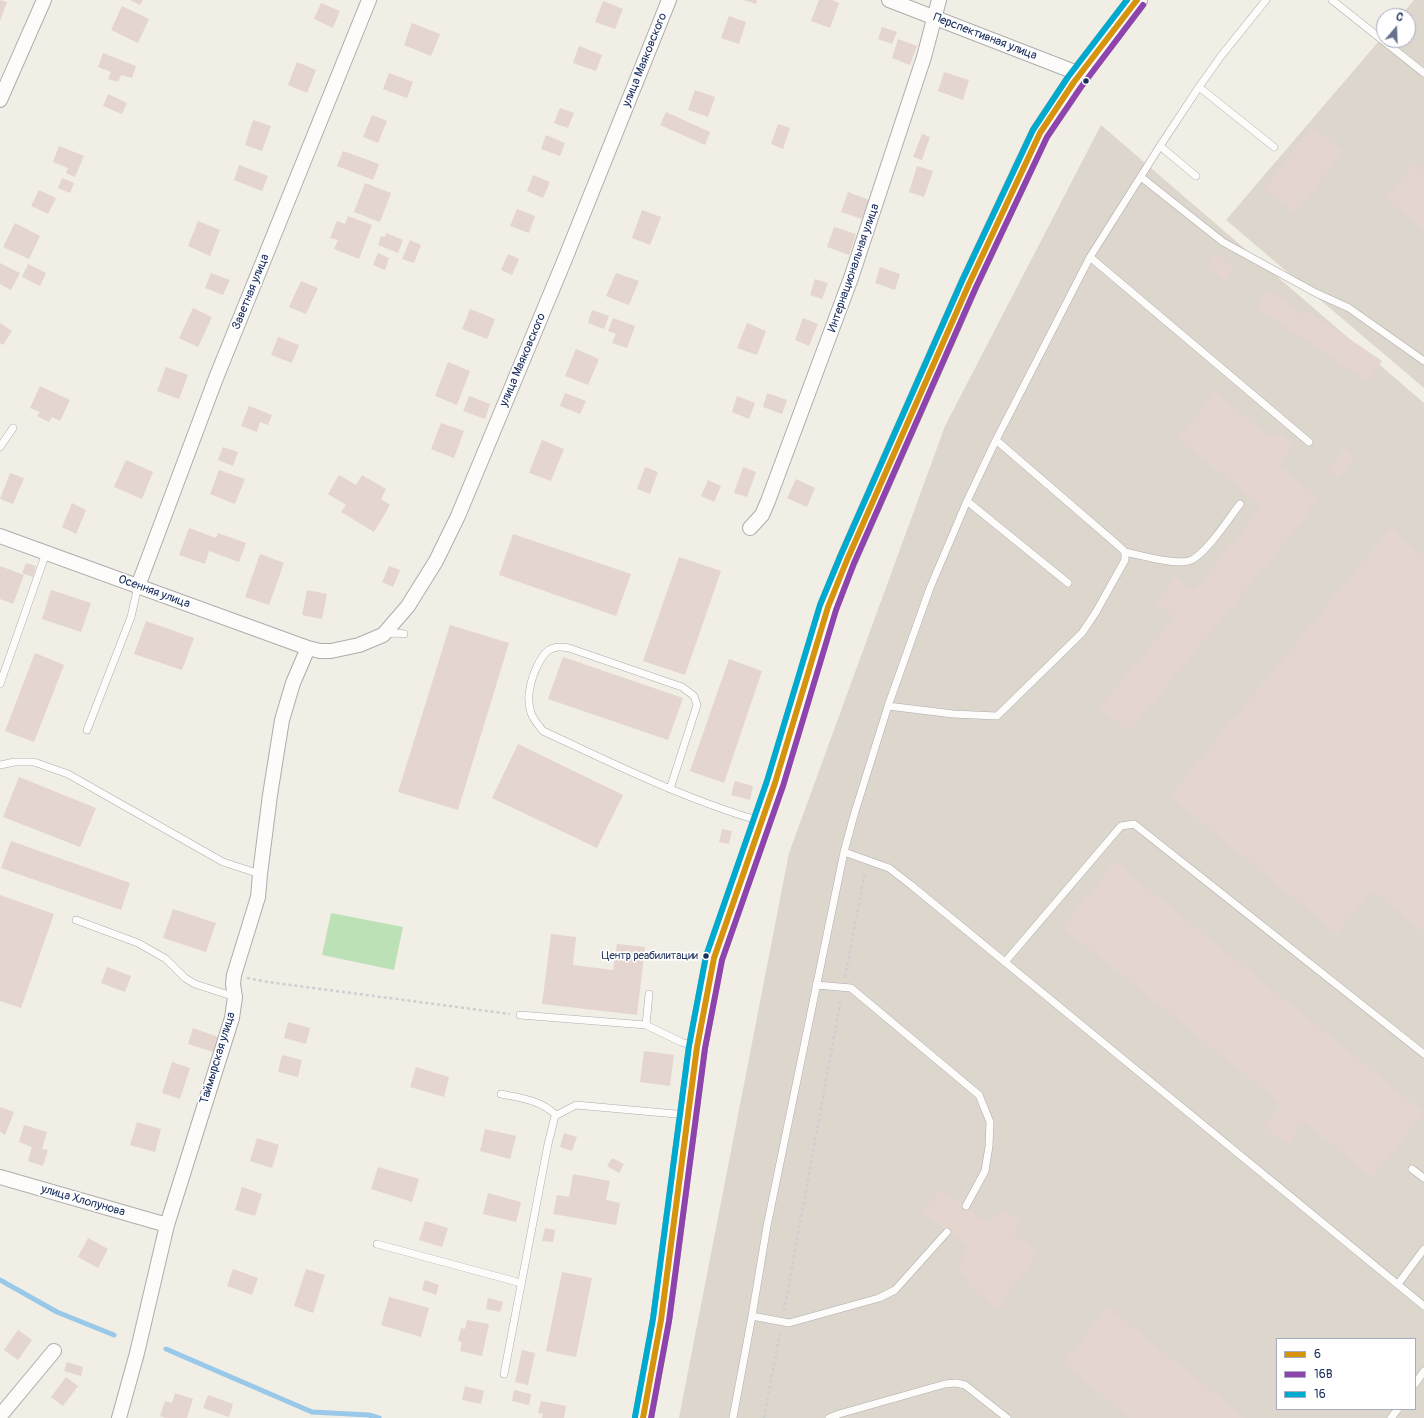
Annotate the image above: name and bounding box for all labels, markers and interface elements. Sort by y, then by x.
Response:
north arrow [1376,8,1416,48]
text: С [1394,10,1405,24]
street label: улица Маяковского [620,11,670,109]
street label: Перспективная улица [931,11,1039,63]
unlabelled marker [1081,76,1091,86]
street label: Интернациональная улица [825,202,883,334]
street label: Заветная улица [229,252,273,332]
street label: улица Маяковского [497,311,549,409]
street label: Осенняя улица [116,572,192,612]
place label: Центр реабилитации [602,949,698,963]
marker: Центр реабилитации [701,951,711,961]
street label: Таймырская улица [197,1010,239,1106]
street label: улица Хлопунова [39,1182,127,1220]
legend [1276,1338,1416,1410]
text: 6 [1314,1347,1321,1362]
text: 16В [1314,1367,1332,1382]
text: 16 [1314,1387,1326,1402]

